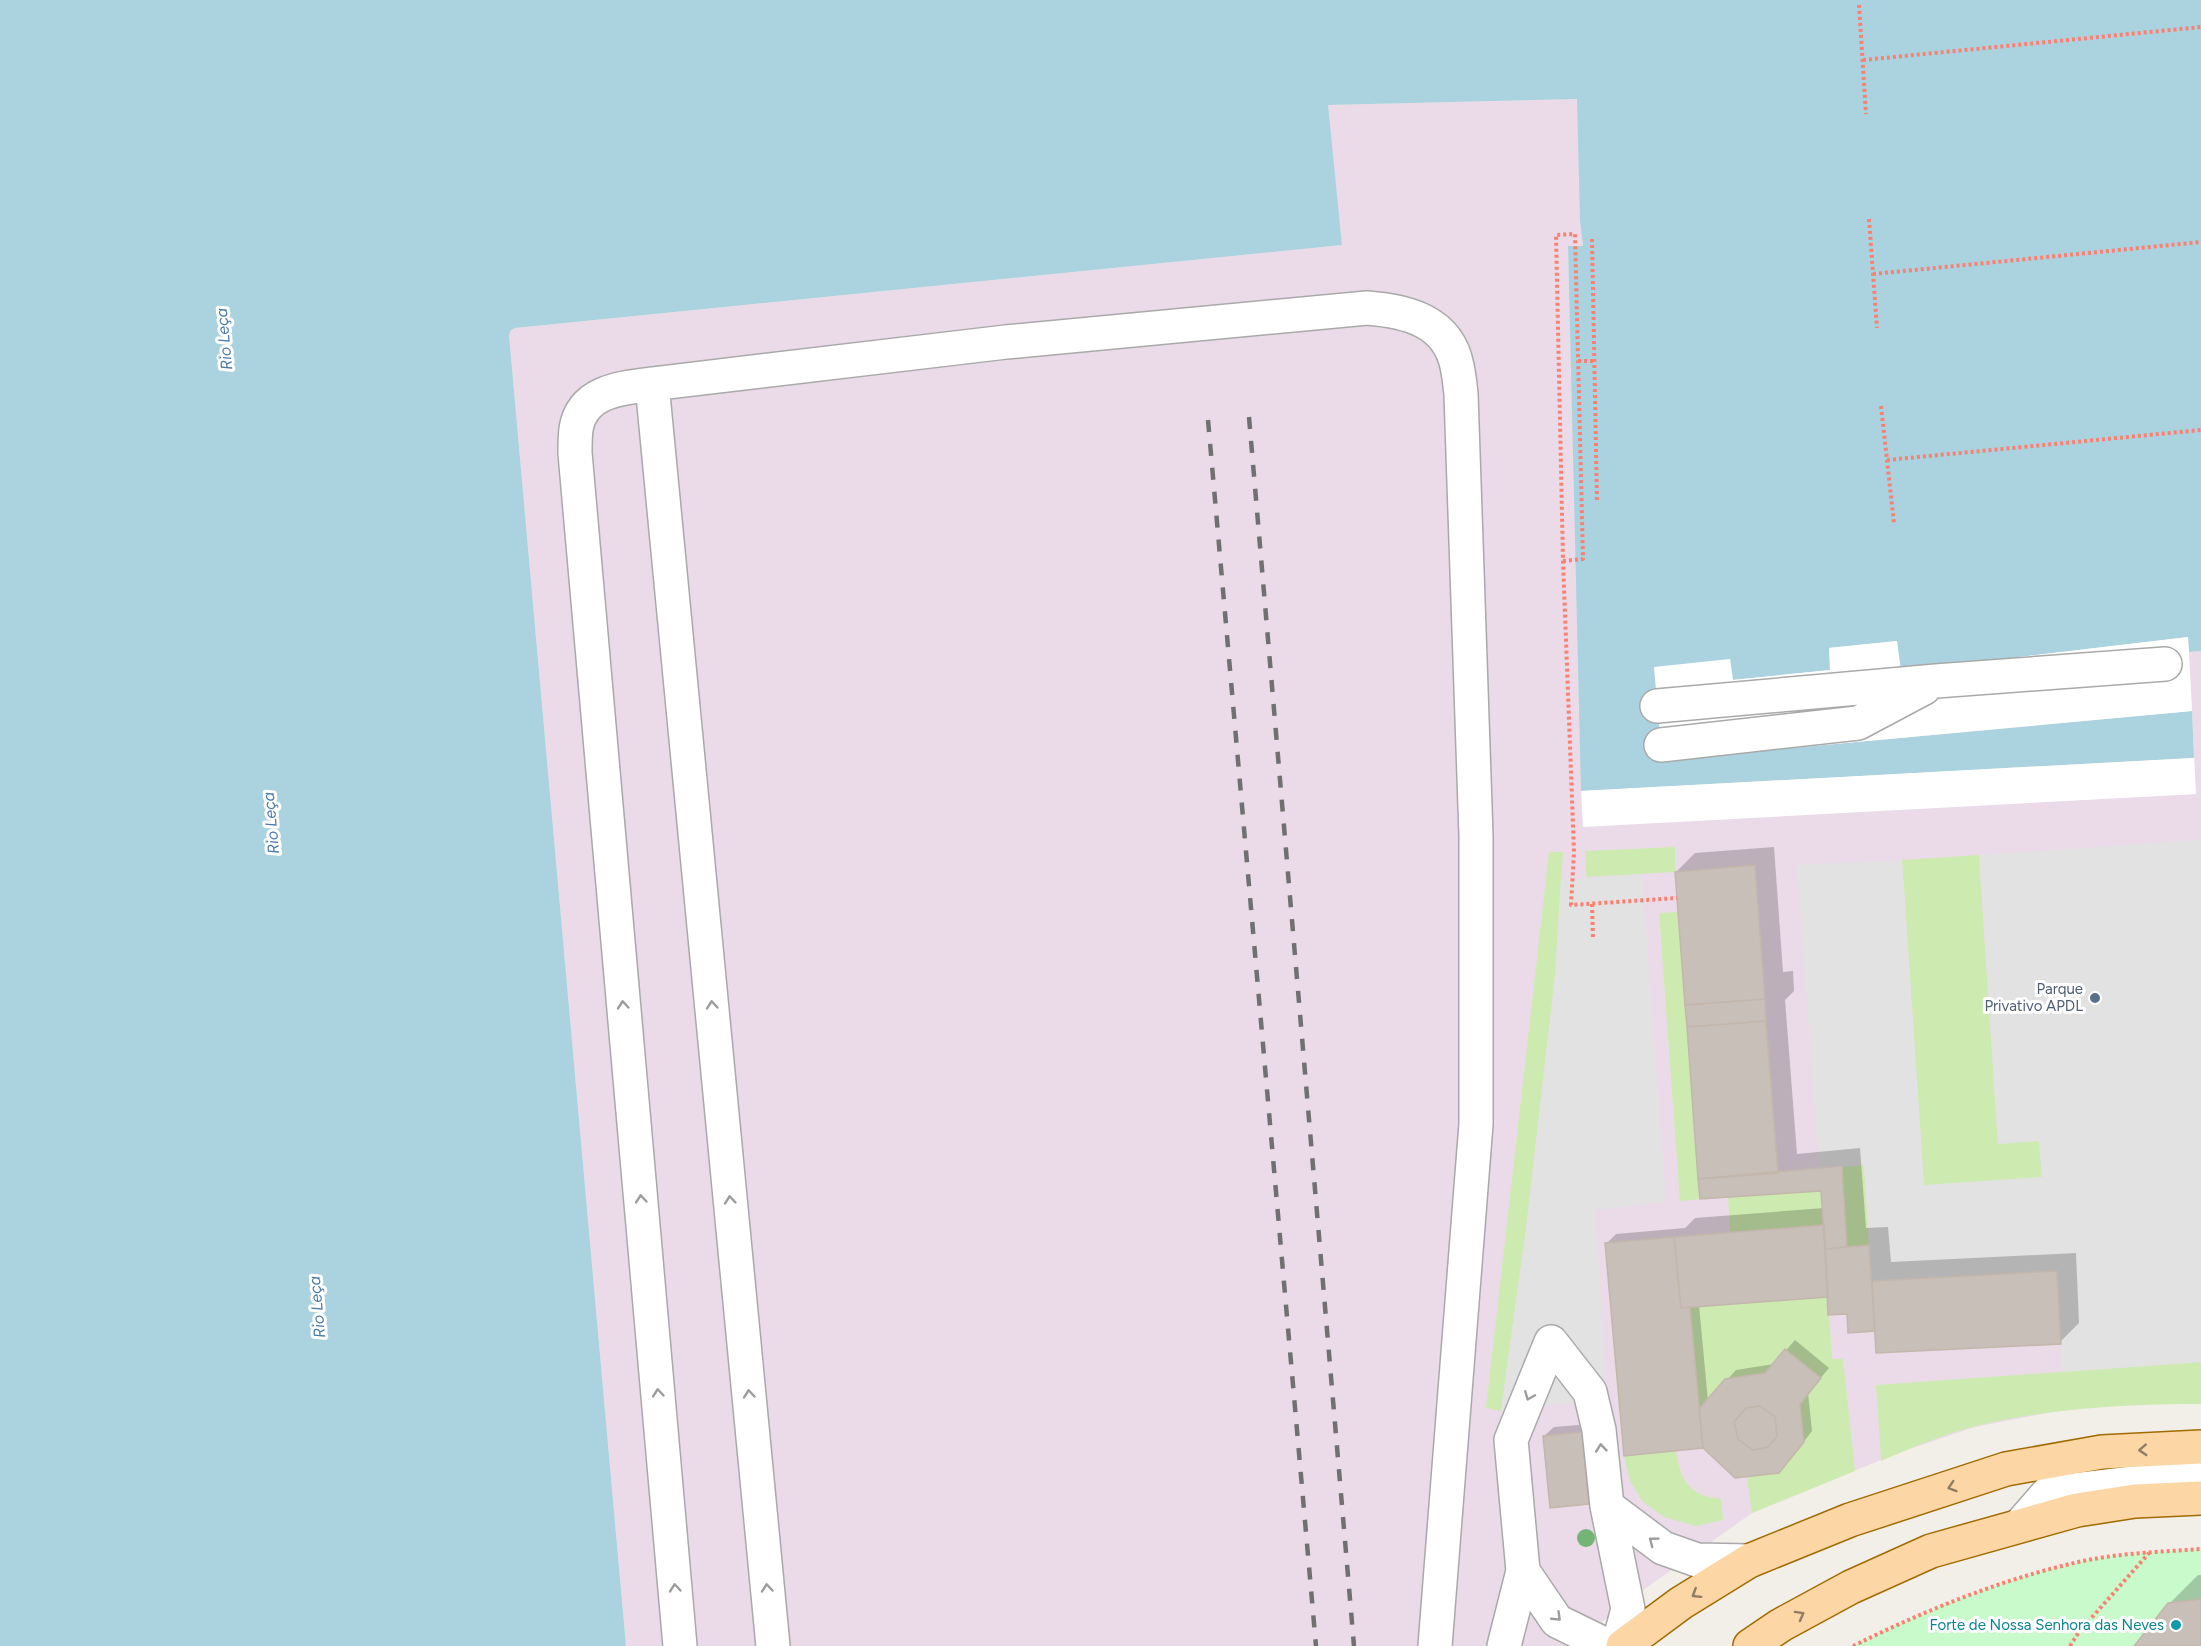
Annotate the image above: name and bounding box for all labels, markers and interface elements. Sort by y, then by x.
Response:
water label: Rio Leça [212,307,236,371]
water label: Rio Leça [259,791,283,855]
place label: Parque Privativo APDL [1984,980,2083,1015]
marker: Parque Privativo APDL [2088,991,2102,1005]
one-way arrow [617,1000,630,1010]
one-way arrow [706,1001,719,1010]
one-way arrow [635,1195,648,1204]
one-way arrow [724,1195,737,1204]
water label: Rio Leça [305,1275,329,1339]
one-way arrow [652,1389,665,1398]
one-way arrow [743,1389,756,1398]
one-way arrow [1524,1390,1536,1401]
one-way arrow [2138,1443,2147,1456]
one-way arrow [1595,1444,1607,1453]
one-way arrow [1947,1479,1958,1492]
one-way arrow [1649,1538,1660,1549]
one-way arrow [669,1583,682,1592]
one-way arrow [761,1583,774,1592]
one-way arrow [1692,1587,1702,1599]
one-way arrow [1550,1611,1561,1621]
one-way arrow [1794,1611,1804,1622]
place label: Forte de Nossa Senhora das Neves [1930,1616,2164,1634]
marker: Forte de Nossa Senhora das Neves [2169,1618,2183,1632]

